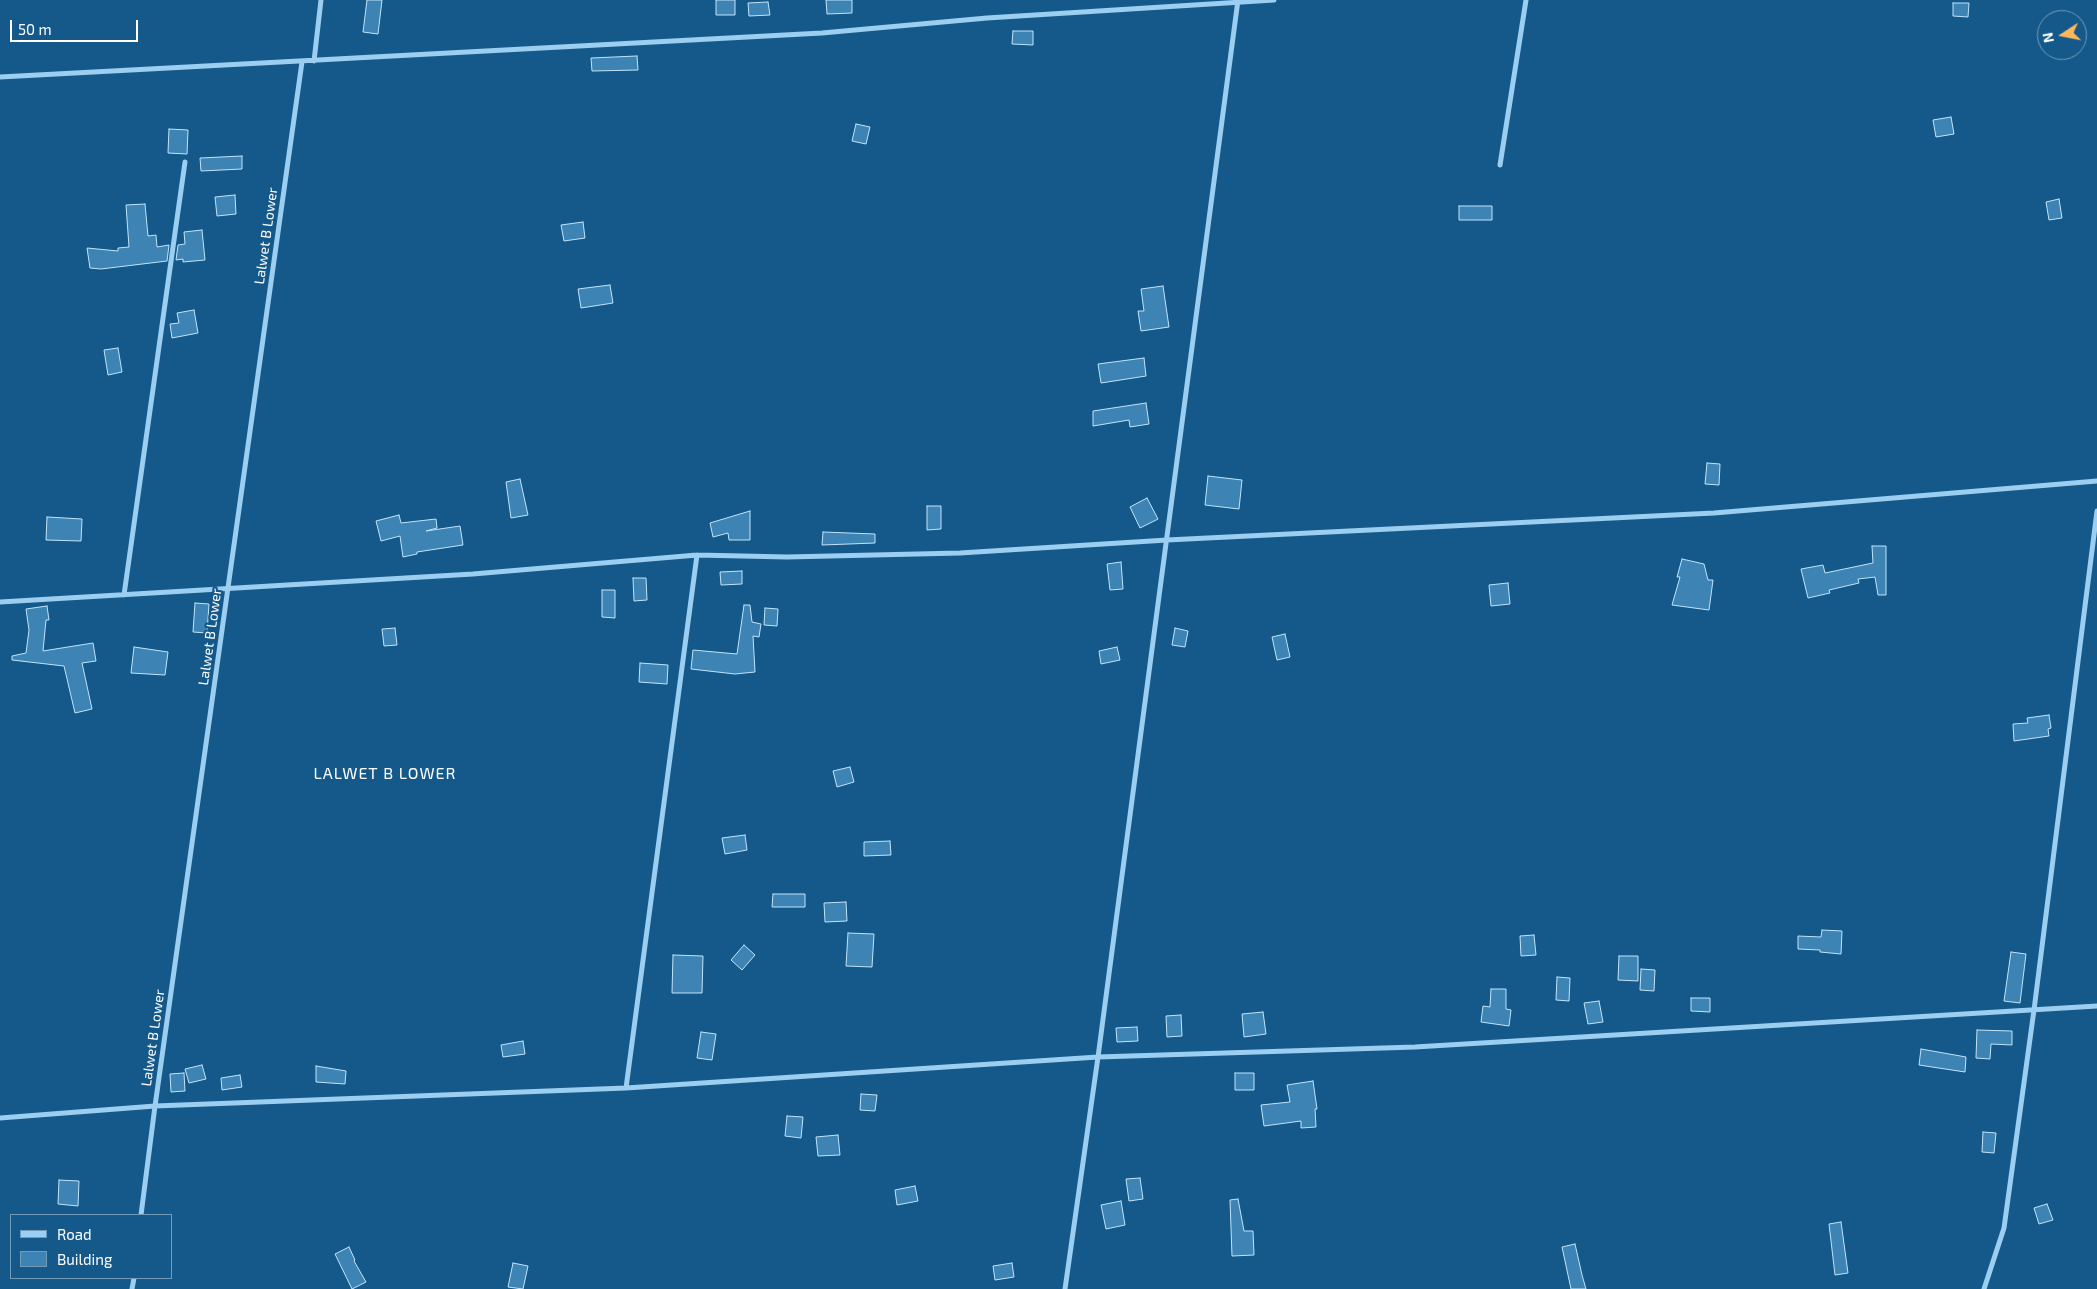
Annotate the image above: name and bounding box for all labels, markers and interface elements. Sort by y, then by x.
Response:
scale bar [12,10,140,42]
north arrow [2037,10,2087,60]
text: 50 m [18,20,52,38]
text: N [2038,31,2057,44]
street label: Lalwet B Lower [251,186,281,286]
street label: Lalwet B Lower [195,587,225,687]
district label: LALWET B LOWER [312,764,458,784]
street label: Lalwet B Lower [138,988,168,1088]
legend [10,1214,172,1279]
text: Road [57,1225,92,1243]
text: Building [57,1250,112,1268]

